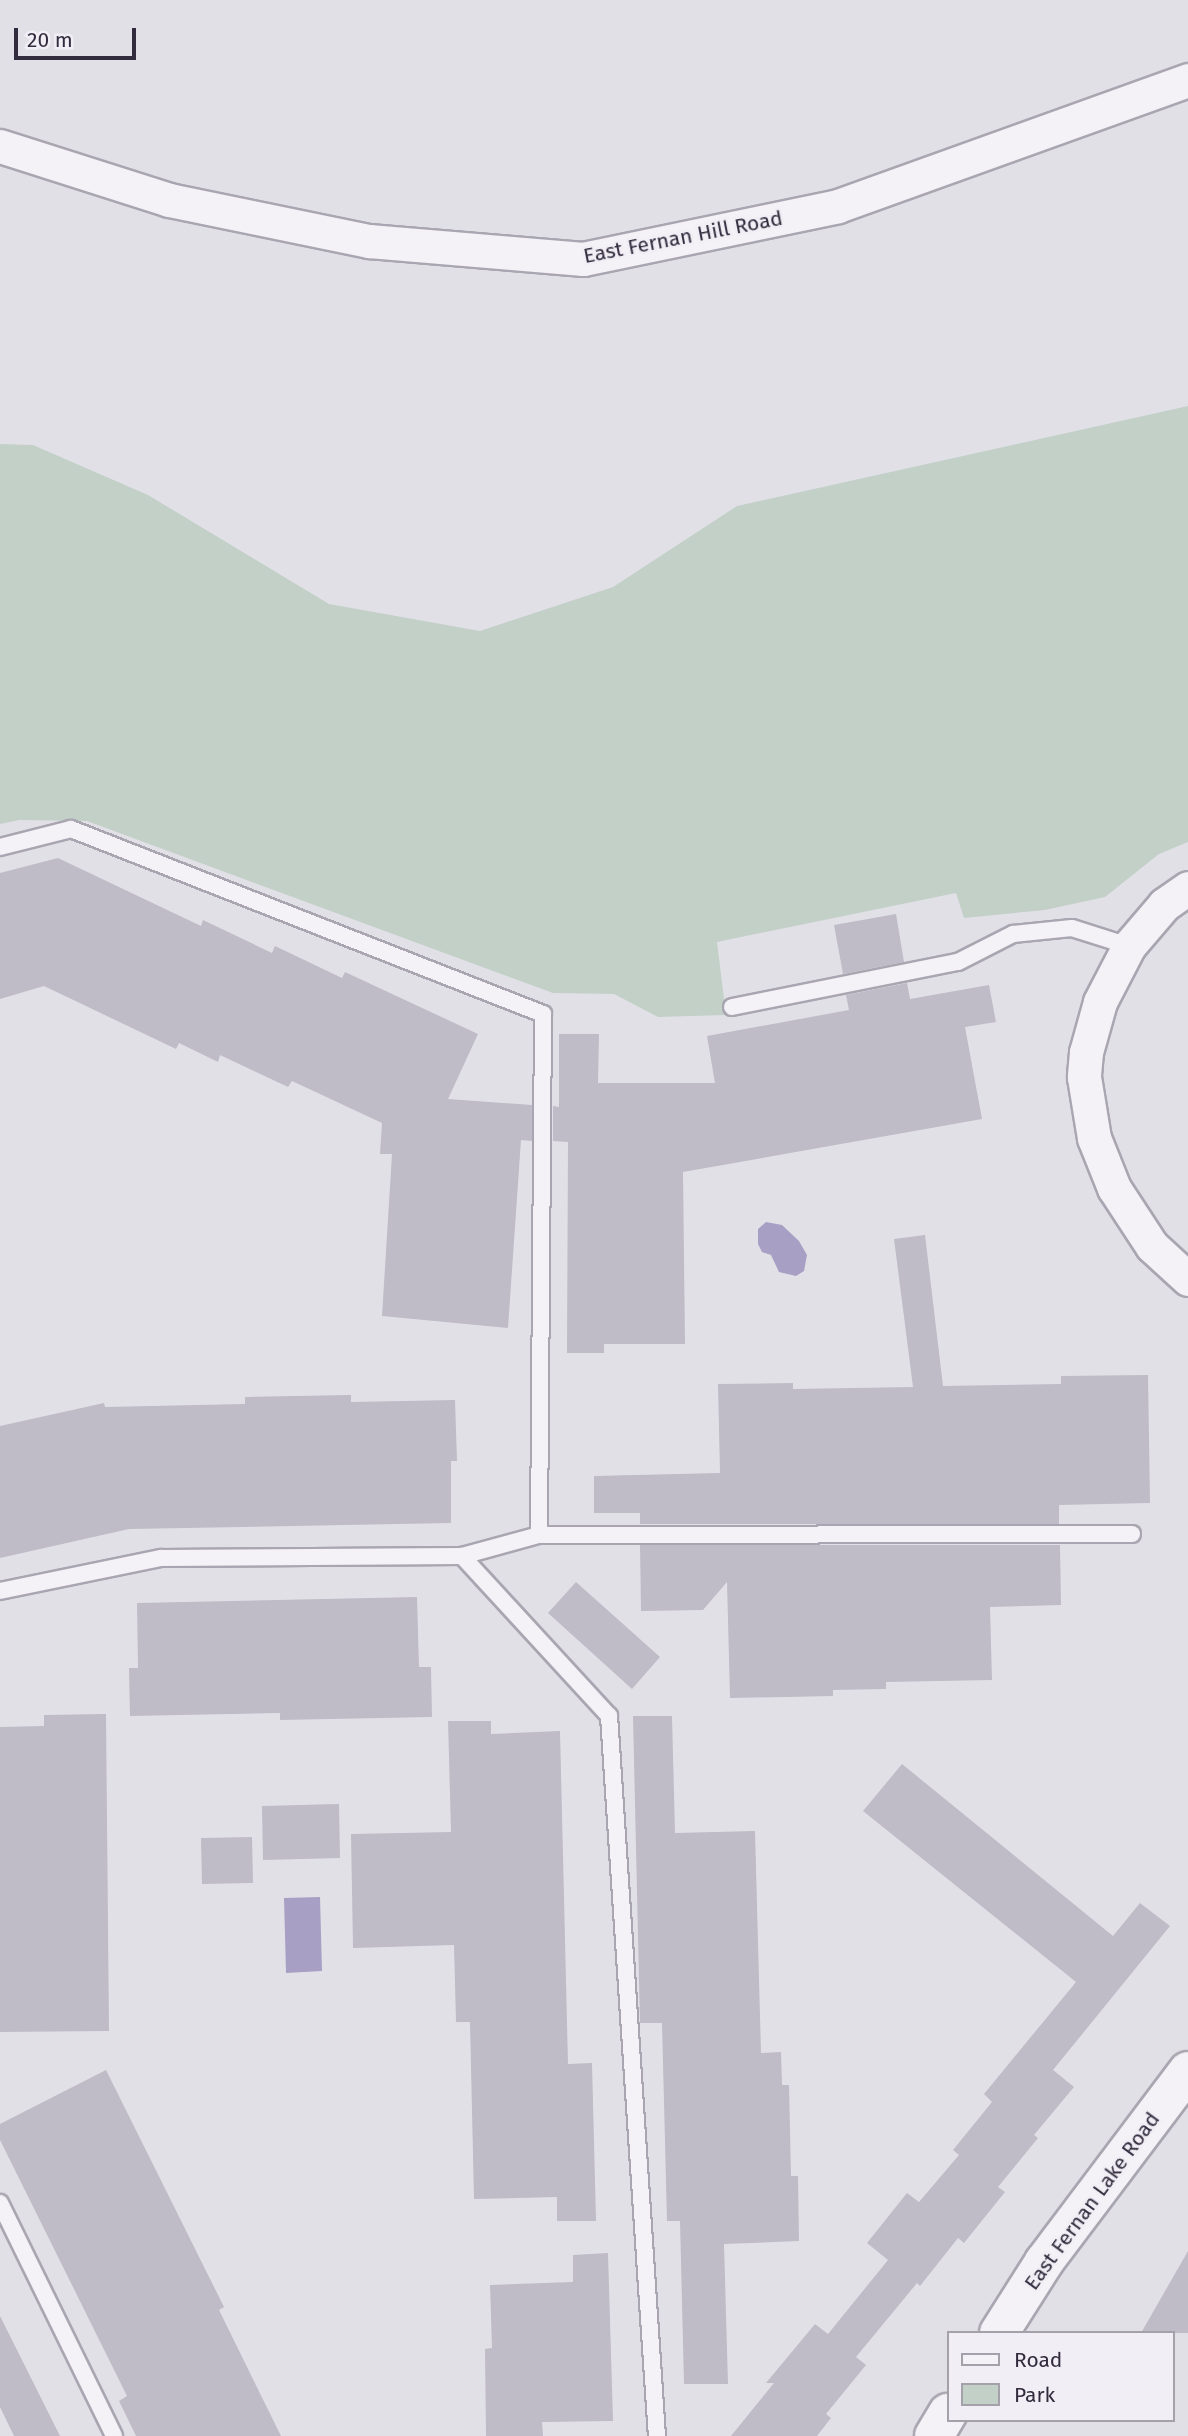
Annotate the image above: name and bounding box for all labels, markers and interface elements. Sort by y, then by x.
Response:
scale bar [18,14,140,58]
text: 20 m [27,27,73,53]
street label: East Fernan Hill Road [581,205,785,269]
street label: East Fernan Lake Road [1019,2107,1165,2295]
legend [946,2331,1174,2422]
text: Road [1014,2347,1062,2373]
text: Park [1014,2382,1055,2408]

